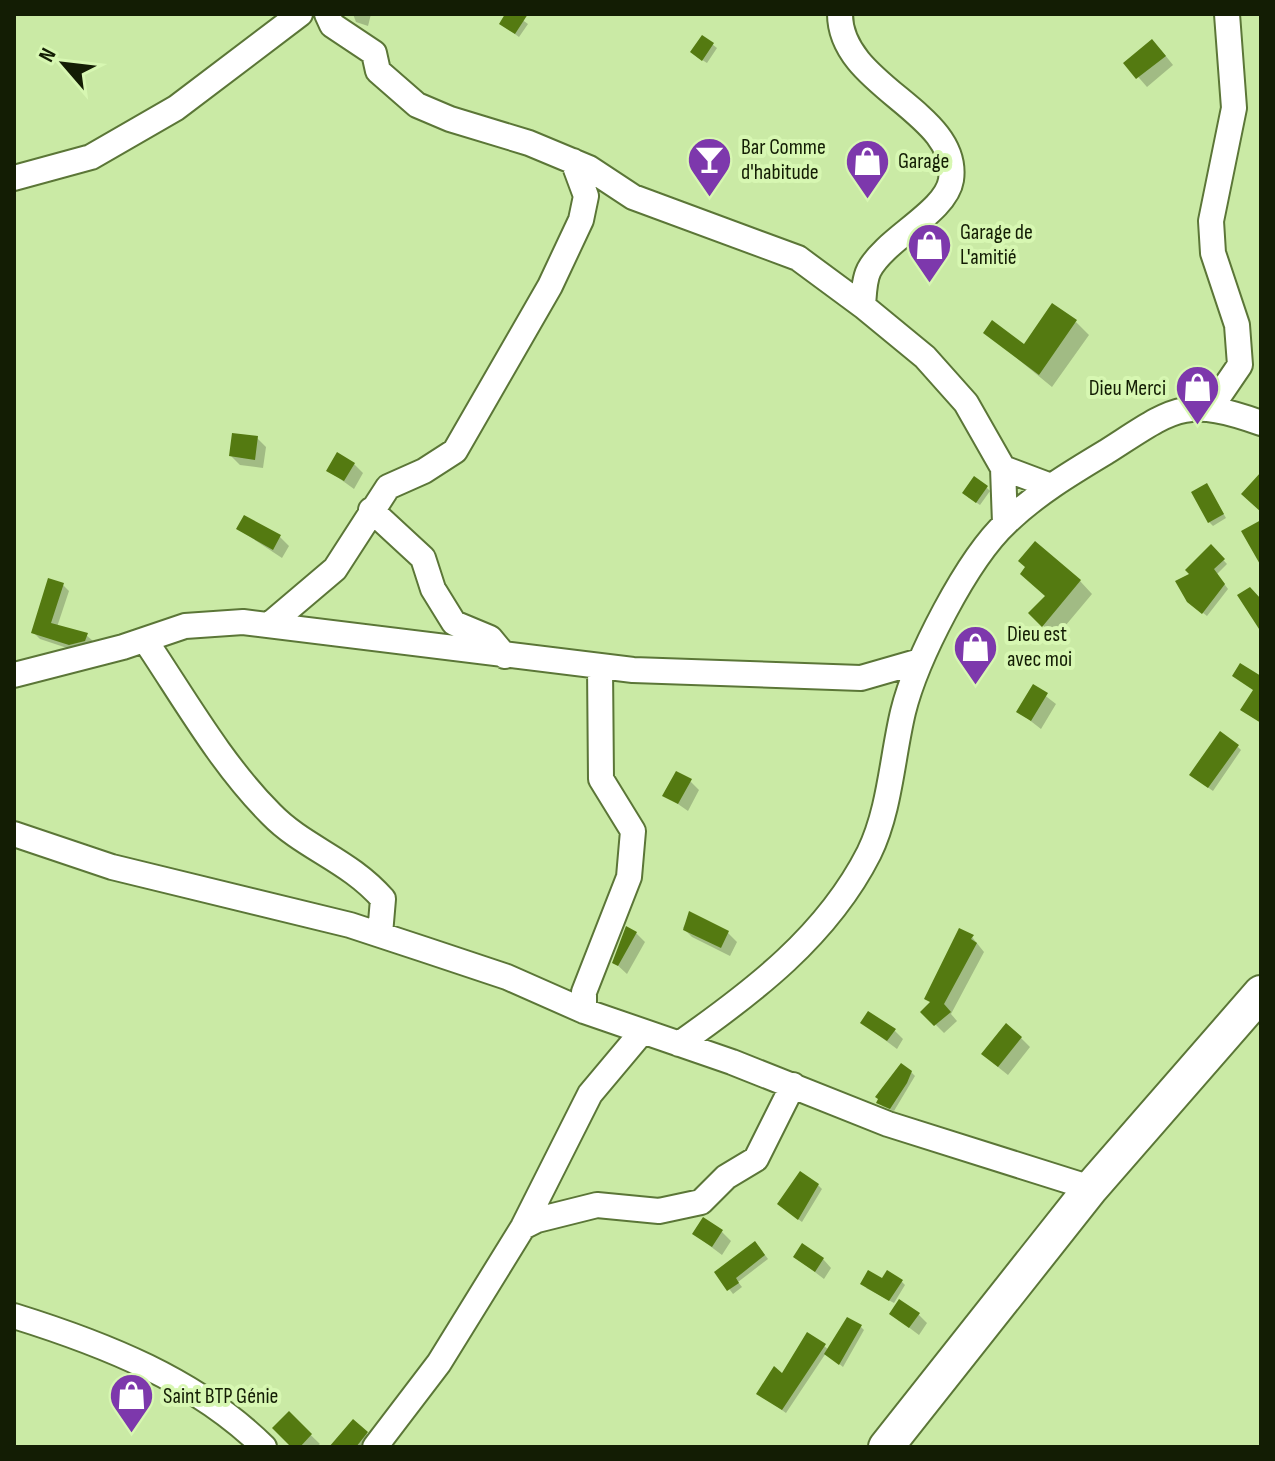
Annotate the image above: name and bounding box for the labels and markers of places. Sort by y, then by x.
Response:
place label: Bar Comme d'habitude [741,134,826,186]
bar icon: Bar Comme d'habitude [686,136,734,199]
shop icon: Garage [843,137,891,200]
place label: Garage [898,148,949,175]
place label: Garage de L'amitié [960,219,1033,271]
shop icon: Garage de L'amitié [905,221,953,284]
shop icon: Dieu Merci [1173,364,1221,427]
place label: Dieu Merci [1089,375,1166,402]
place label: Dieu est avec moi [1007,621,1072,673]
shop icon: Dieu est avec moi [952,623,1000,686]
shop icon: Saint BTP Génie [108,1372,156,1435]
place label: Saint BTP Génie [163,1383,278,1410]

